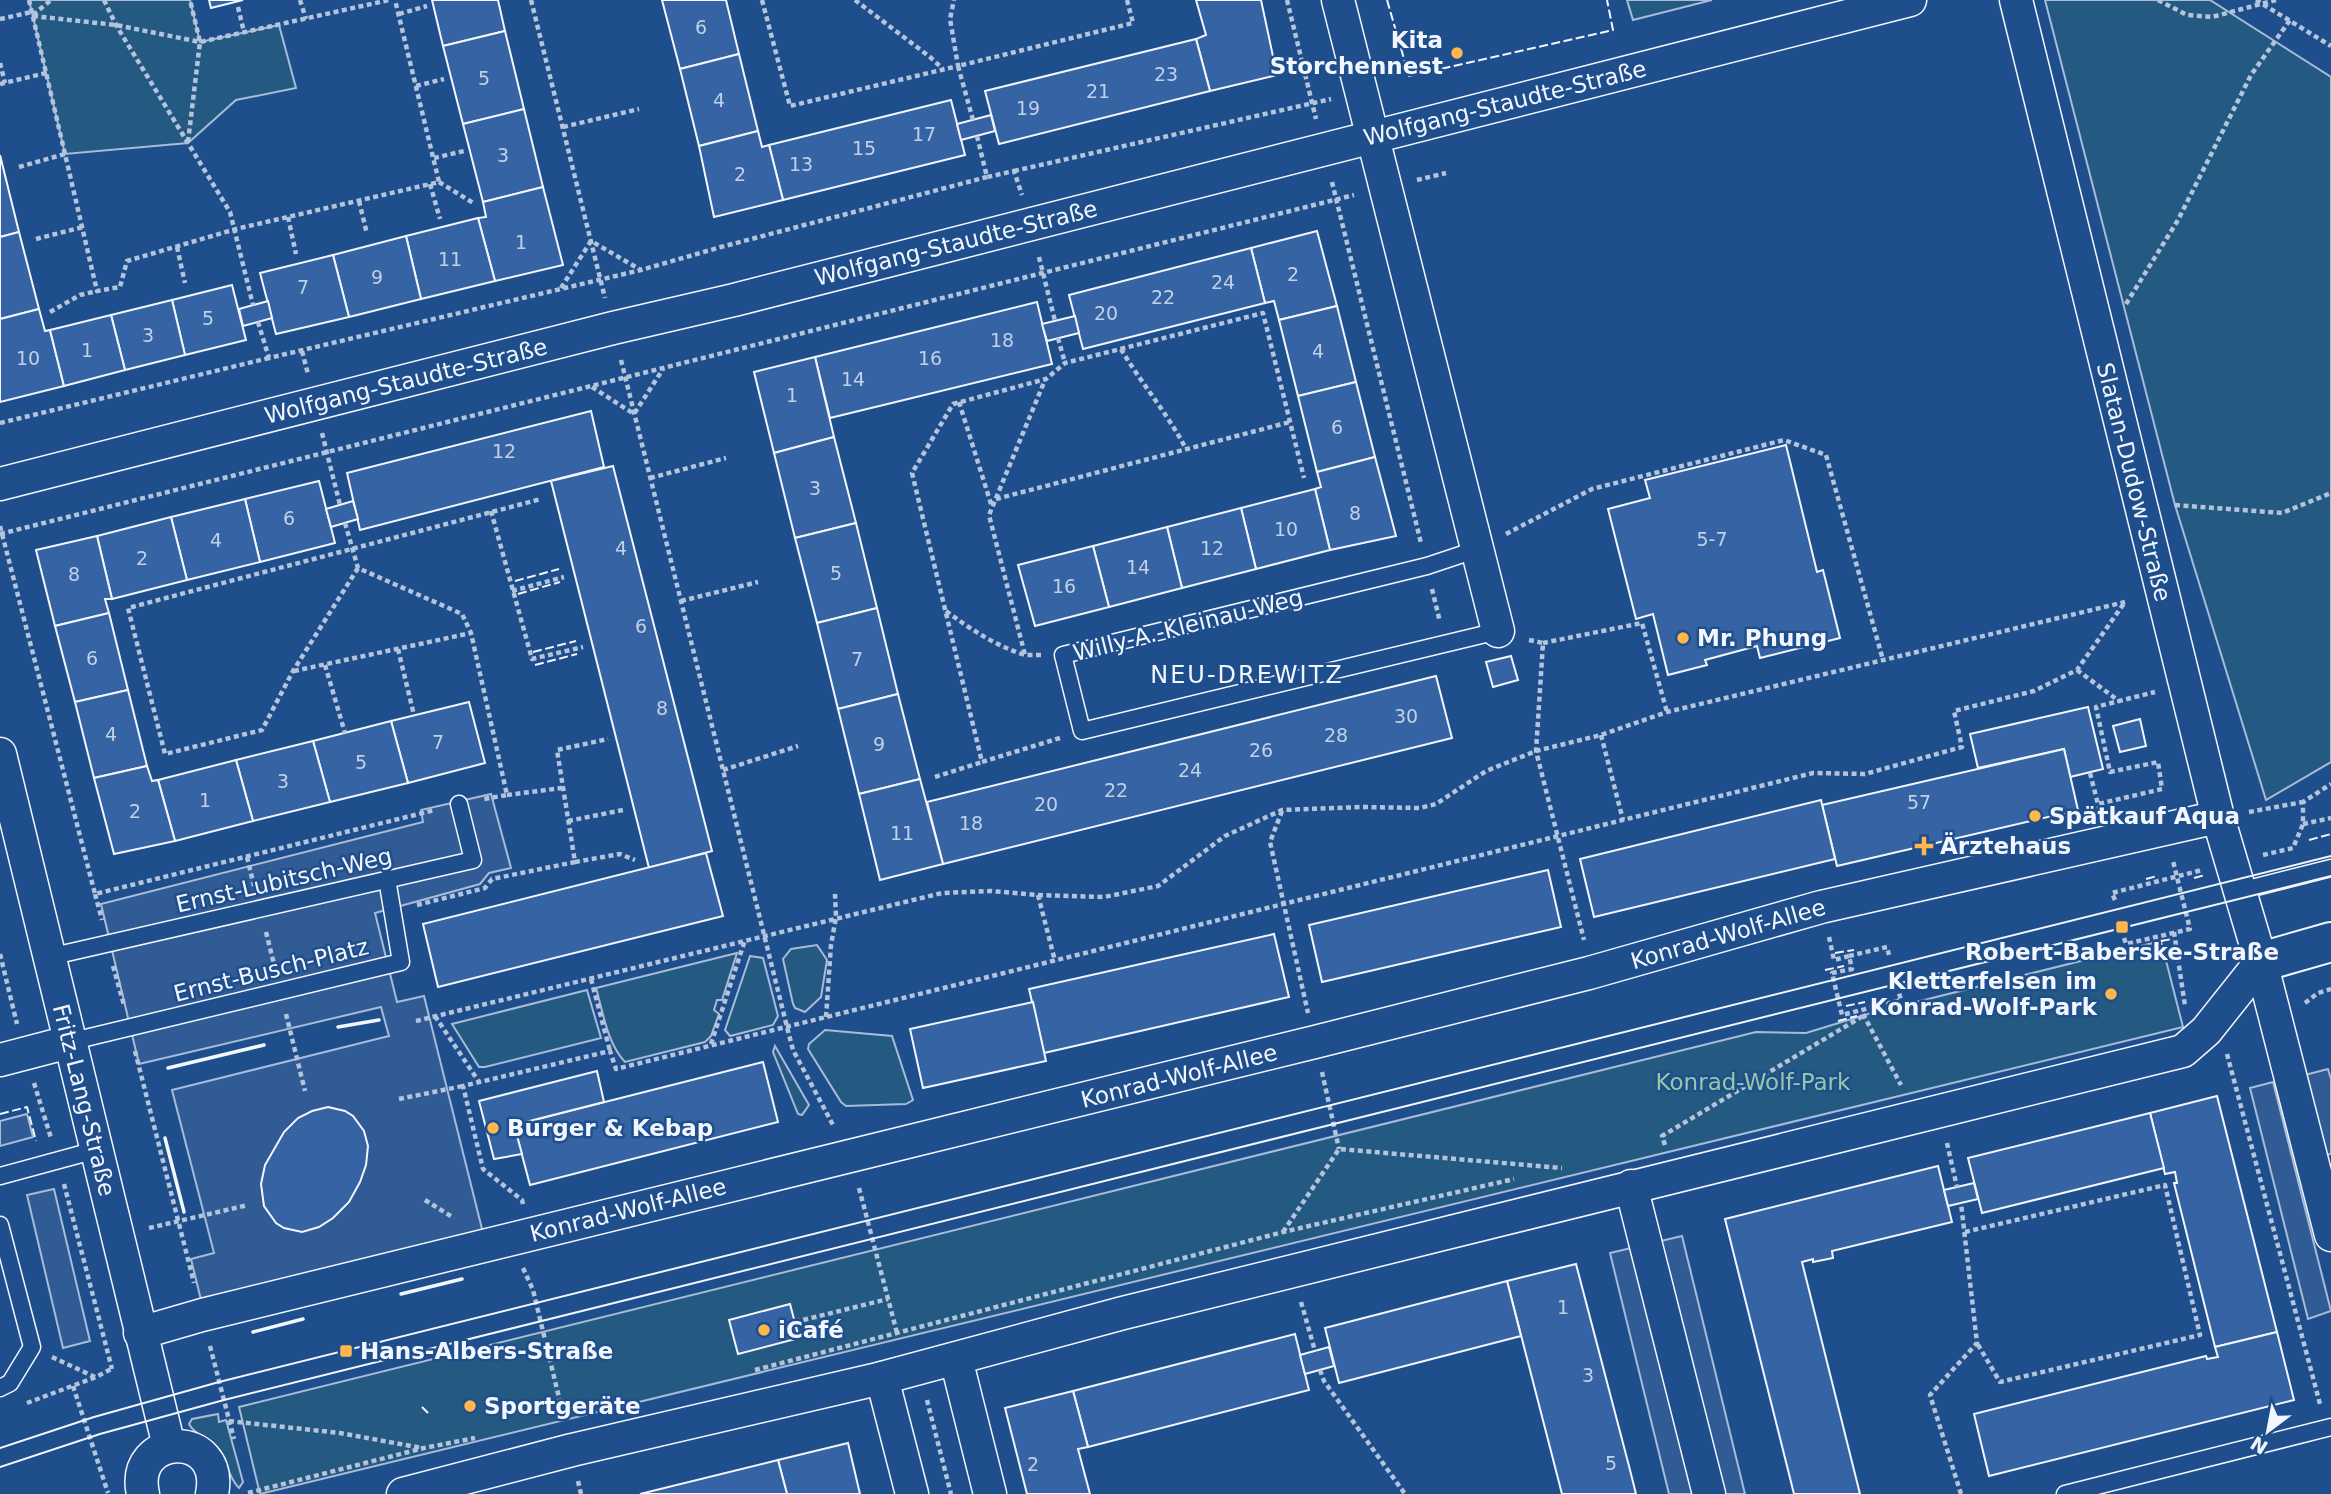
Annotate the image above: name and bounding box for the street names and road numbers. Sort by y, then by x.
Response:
street label: Wolfgang-Staudte-Straße [1361,55,1649,151]
street label: Wolfgang-Staudte-Straße [812,195,1100,291]
street label: Wolfgang-Staudte-Straße [262,333,550,429]
street label: Slatan-Dudow-Straße [2092,360,2176,604]
street label: Willy-A.-Kleinau-Weg [1070,584,1306,666]
street label: Ernst-Lubitsch-Weg [173,842,395,918]
street label: Konrad-Wolf-Allee [1628,894,1828,974]
street label: Ernst-Busch-Platz [171,933,371,1007]
street label: Fritz-Lang-Straße [48,1001,120,1199]
street label: Konrad-Wolf-Allee [1078,1039,1280,1113]
street label: Konrad-Wolf-Allee [527,1173,729,1247]

